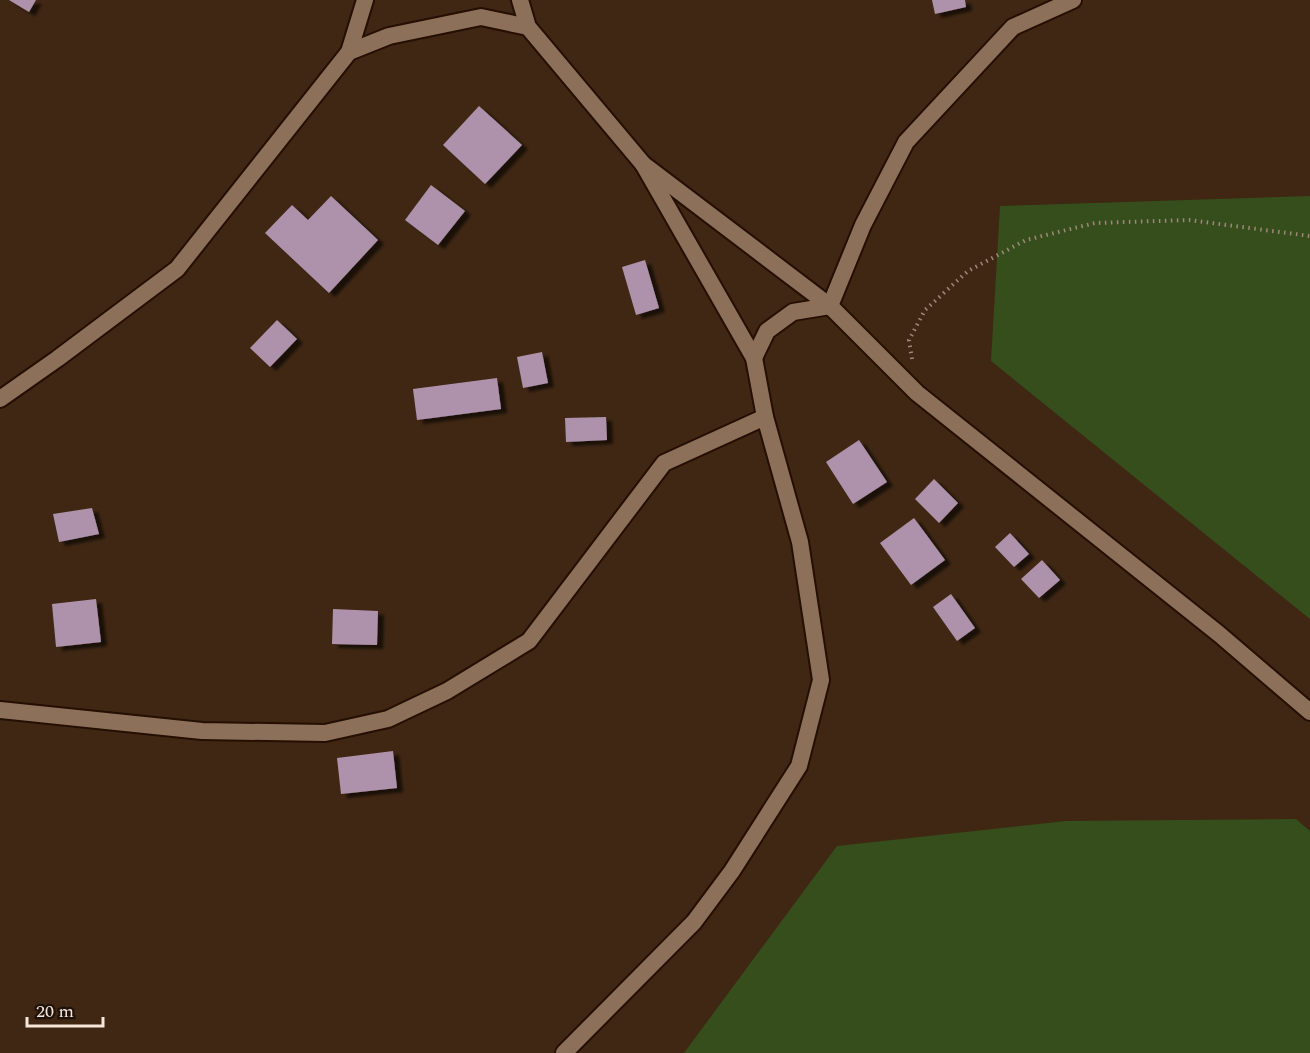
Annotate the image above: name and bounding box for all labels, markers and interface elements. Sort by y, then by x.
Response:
scale bar [27,990,104,1028]
text: 20 m [36,998,74,1025]

